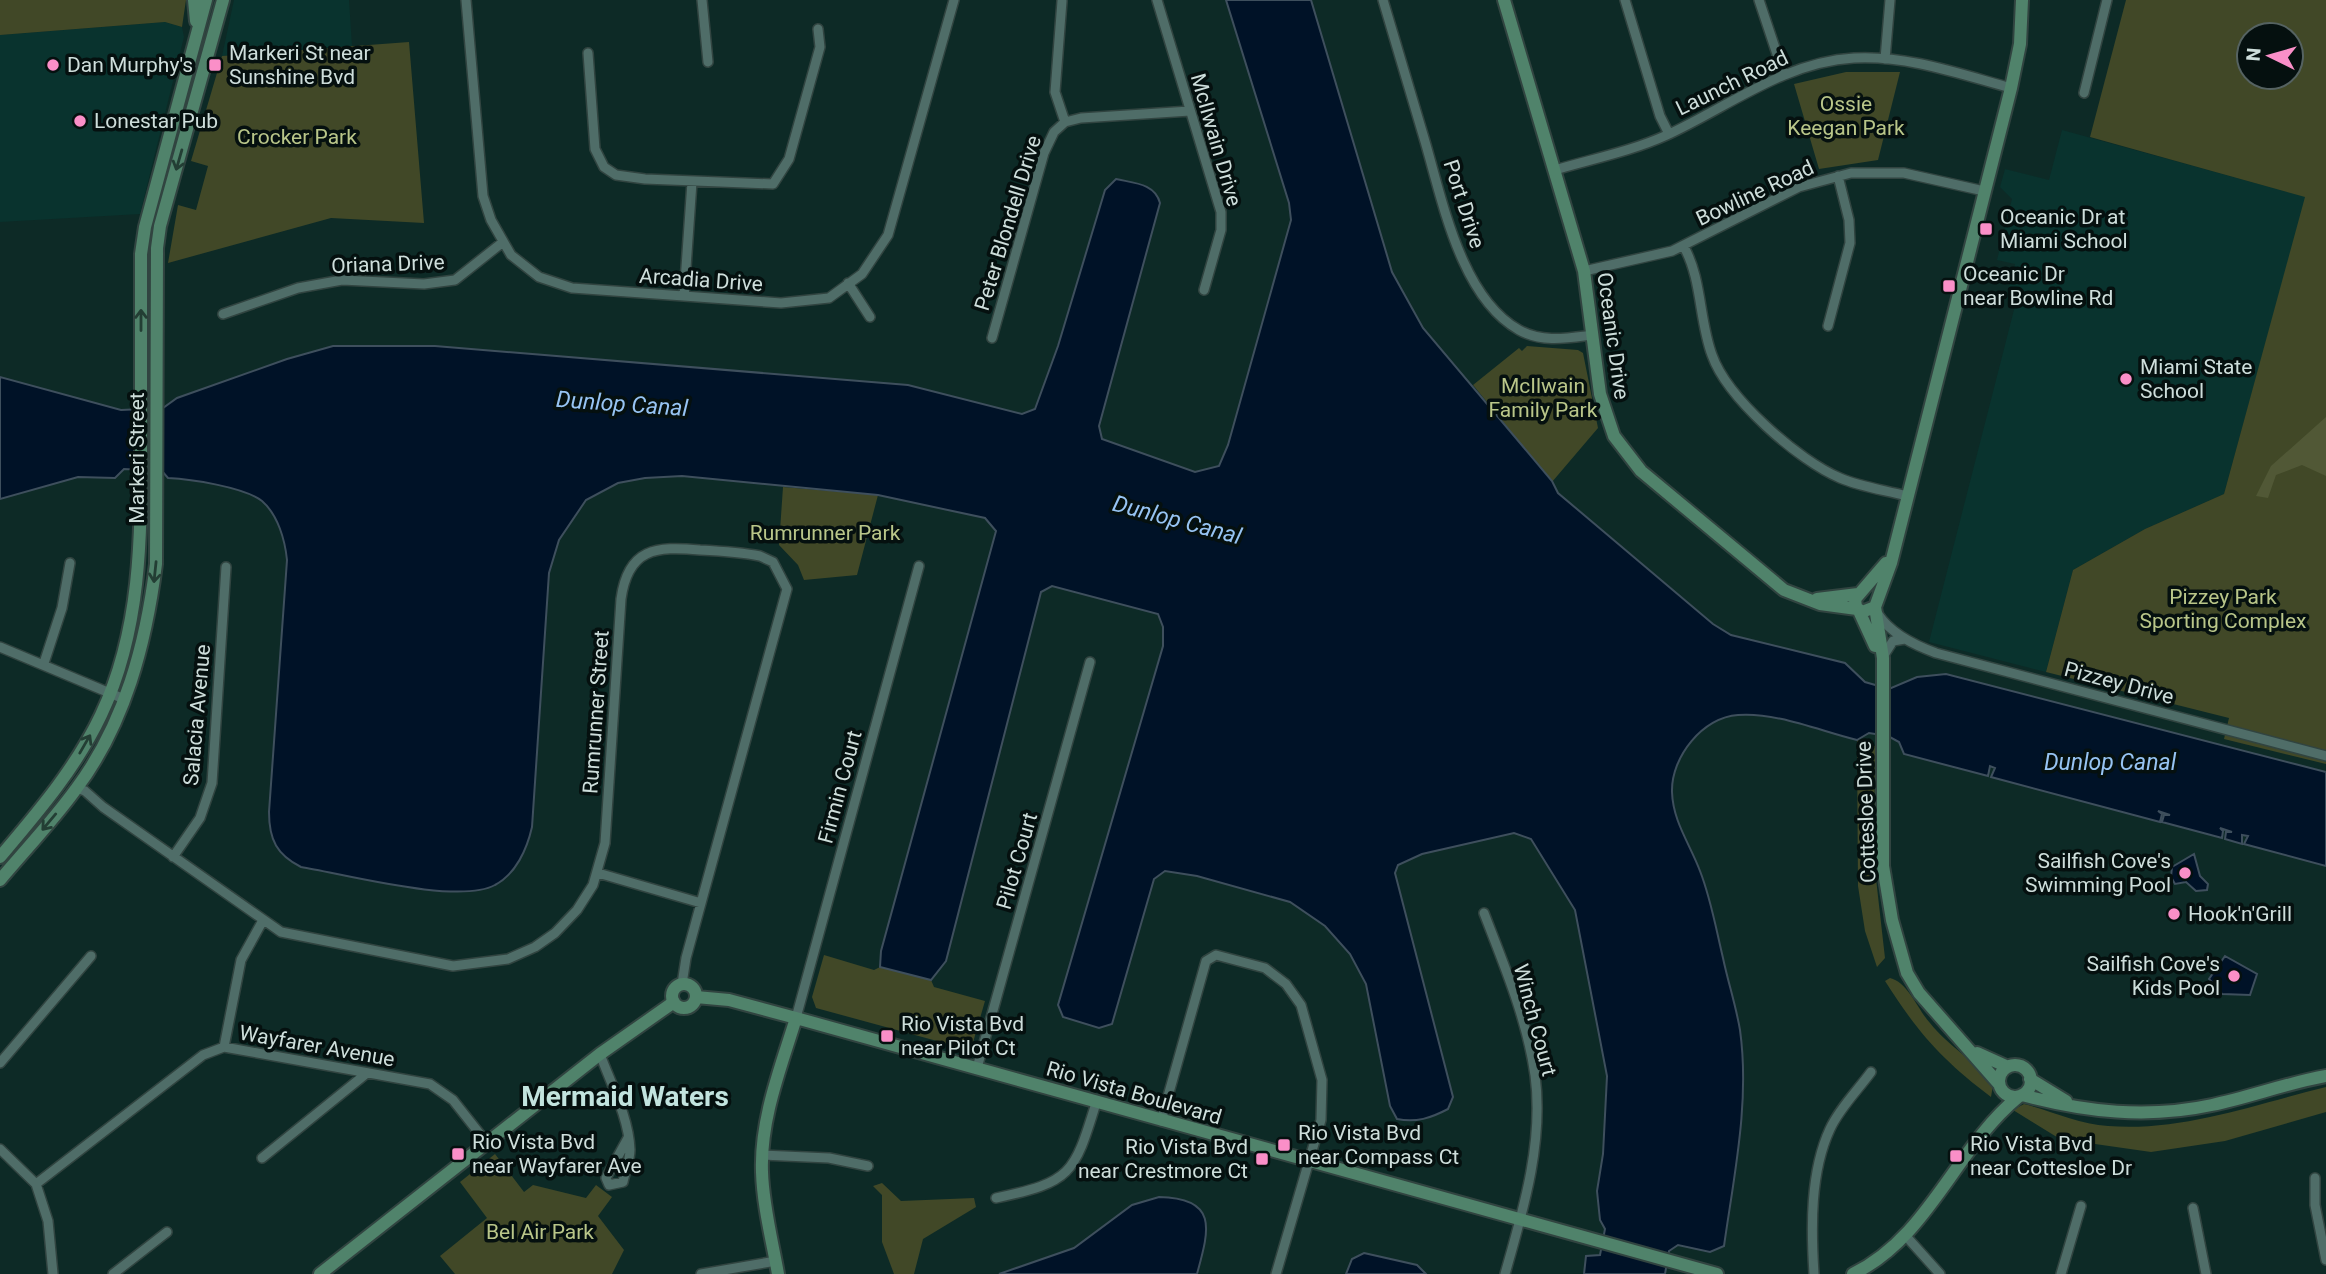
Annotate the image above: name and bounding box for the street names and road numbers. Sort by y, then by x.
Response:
street label: Launch Road [1672,46,1792,120]
street label: McIIwain Drive [1186,71,1246,209]
street label: Peter Blondell Drive [970,132,1046,314]
street label: Bowline Road [1692,155,1818,231]
street label: Port Drive [1438,157,1490,251]
street label: Oriana Drive [331,250,445,278]
street label: Arcadia Drive [638,264,764,296]
street label: Oceanic Drive [1592,271,1634,401]
street label: Markeri Street [125,392,149,524]
street label: Rumrunner Street [578,629,614,794]
street label: Salacia Avenue [179,643,215,787]
street label: Pizzey Drive [2062,657,2176,709]
street label: Firmin Court [813,728,867,846]
street label: Cottesloe Drive [1852,741,1880,883]
street label: Pilot Court [992,810,1042,912]
street label: Winch Court [1509,961,1561,1079]
street label: Wayfarer Avenue [237,1021,397,1071]
street label: Rio Vista Boulevard [1044,1057,1224,1129]

